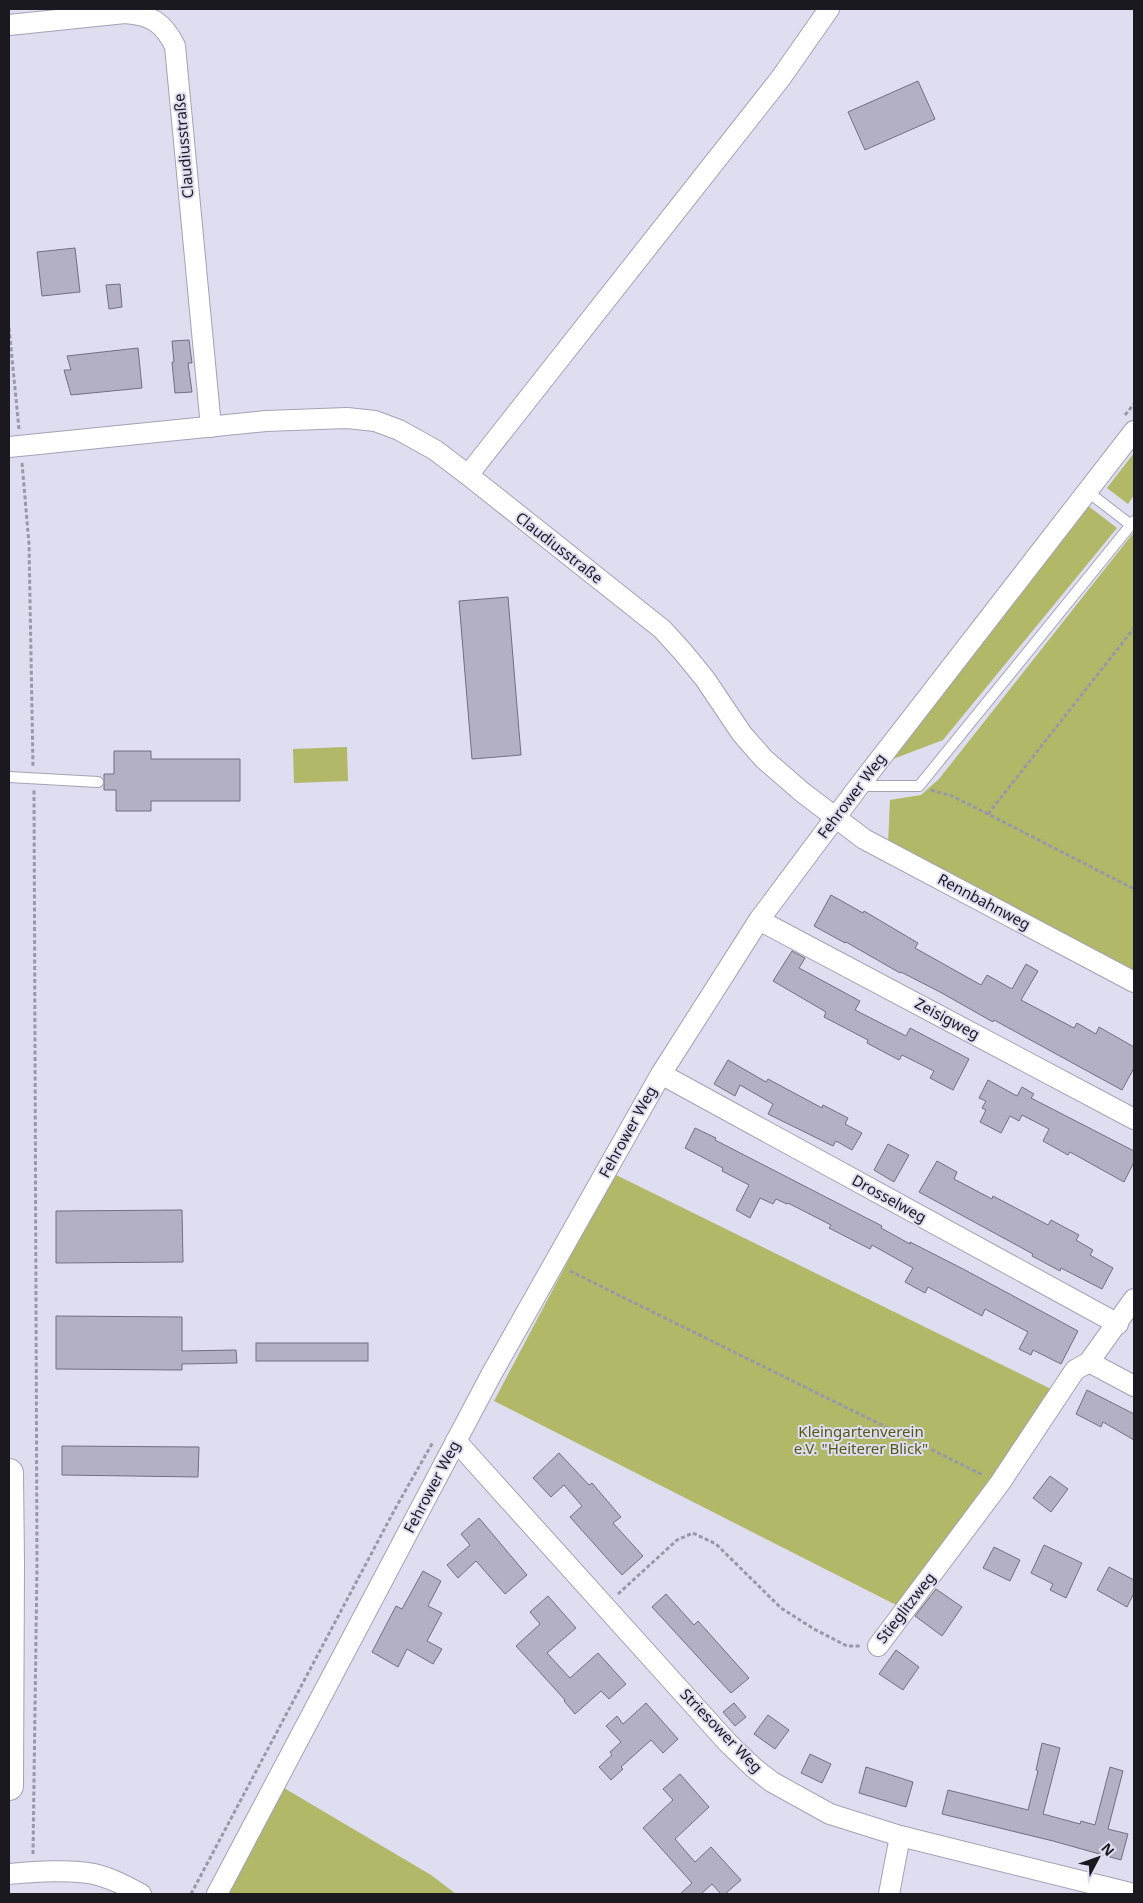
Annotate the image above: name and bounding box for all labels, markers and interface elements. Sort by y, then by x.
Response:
street label: Claudiusstraße [168,93,198,199]
street label: Claudiusstraße [512,507,607,588]
street label: Fehrower Weg [813,749,890,842]
street label: Rennbahnweg [935,868,1034,934]
street label: Zeisigweg [912,993,983,1044]
street label: Fehrower Weg [594,1082,661,1181]
street label: Drosselweg [849,1169,930,1227]
park label: Kleingartenverein e.V. "Heiterer Blick" [794,1421,928,1458]
street label: Fehrower Weg [398,1437,464,1536]
street label: Stieglitzweg [871,1568,939,1647]
street label: Striesower Weg [676,1684,767,1777]
north arrow [1073,1833,1123,1883]
text: N [1097,1839,1119,1860]

